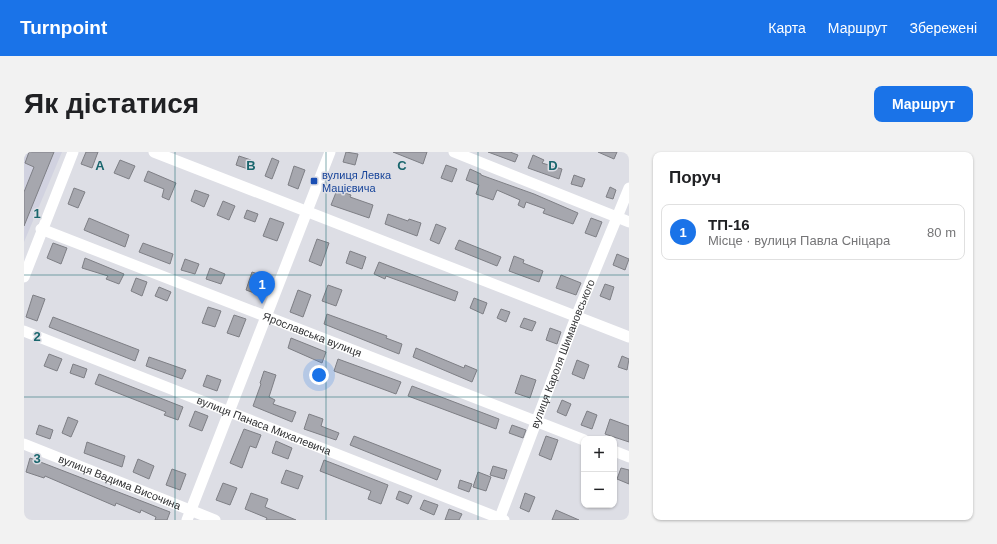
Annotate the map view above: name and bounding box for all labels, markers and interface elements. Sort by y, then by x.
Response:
text: Turnpoint [20,17,107,38]
text: Карта [768,20,806,36]
text: Маршрут [828,20,887,36]
text: Збережені [909,20,977,36]
button: Маршрут [874,86,973,122]
text: Як дістатися [24,88,199,119]
text: A [95,158,105,173]
text: B [246,158,256,173]
text: C [397,158,407,173]
text: D [548,158,558,173]
text: Поруч [669,168,721,187]
place label: вулиця Левка Мацієвича [322,169,392,194]
marker: вулиця Левка Мацієвича [309,176,319,186]
text: 1 [33,206,41,221]
text: ТП-16 [708,216,750,233]
text: 1 [679,225,687,240]
text: 80 m [927,225,956,240]
text: Місце · вулиця Павла Сніцара [708,233,890,248]
pin: 1 [249,271,275,304]
street label: вулиця Кароля Шимановського [528,277,597,430]
street label: Ярославська вулиця [261,310,363,359]
text: 2 [33,329,41,344]
your location [309,365,329,385]
street label: вулиця Панаса Михалевича [195,394,334,458]
map controls [581,436,617,508]
button: + [581,436,617,472]
text: 3 [33,451,41,466]
street label: вулиця Вадима Височина [57,452,183,512]
button: − [581,472,617,508]

